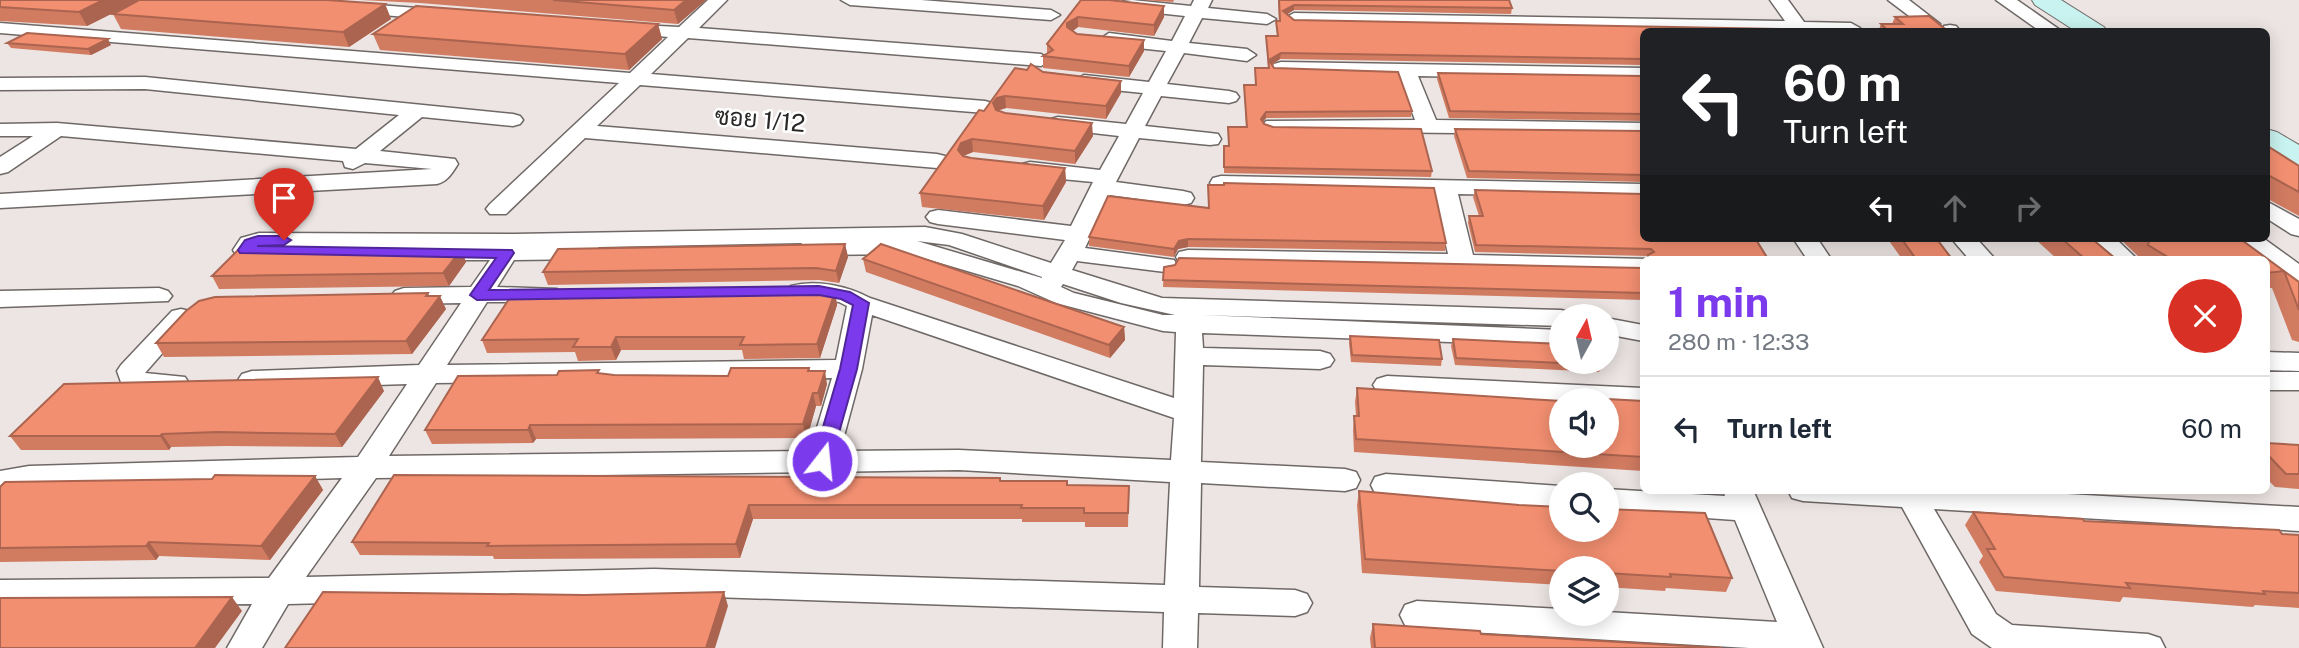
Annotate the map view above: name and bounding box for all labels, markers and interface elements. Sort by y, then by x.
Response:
text: 60 m [1783,54,1902,112]
icon: left [1668,56,1759,147]
street label: ซอย 1/12 [714,101,806,137]
text: Turn left [1783,113,1908,150]
pin [254,168,314,240]
icon: arrive [265,179,303,217]
icon: left [1863,189,1901,227]
icon: ahead [1936,189,1974,227]
icon: right [2009,189,2047,227]
text: 1 min [1668,277,1769,326]
button: close [2168,279,2242,353]
north arrow [1549,304,1619,374]
map controls [1549,304,1619,626]
text: 280 m · 12:33 [1668,328,1809,355]
button: sound [1549,388,1619,458]
icon: left [1668,410,1706,448]
text: Turn left [1727,413,1832,444]
text: 60 m [2181,413,2242,444]
position arrow [785,424,859,498]
button: search [1549,472,1619,542]
button: layers [1549,556,1619,626]

